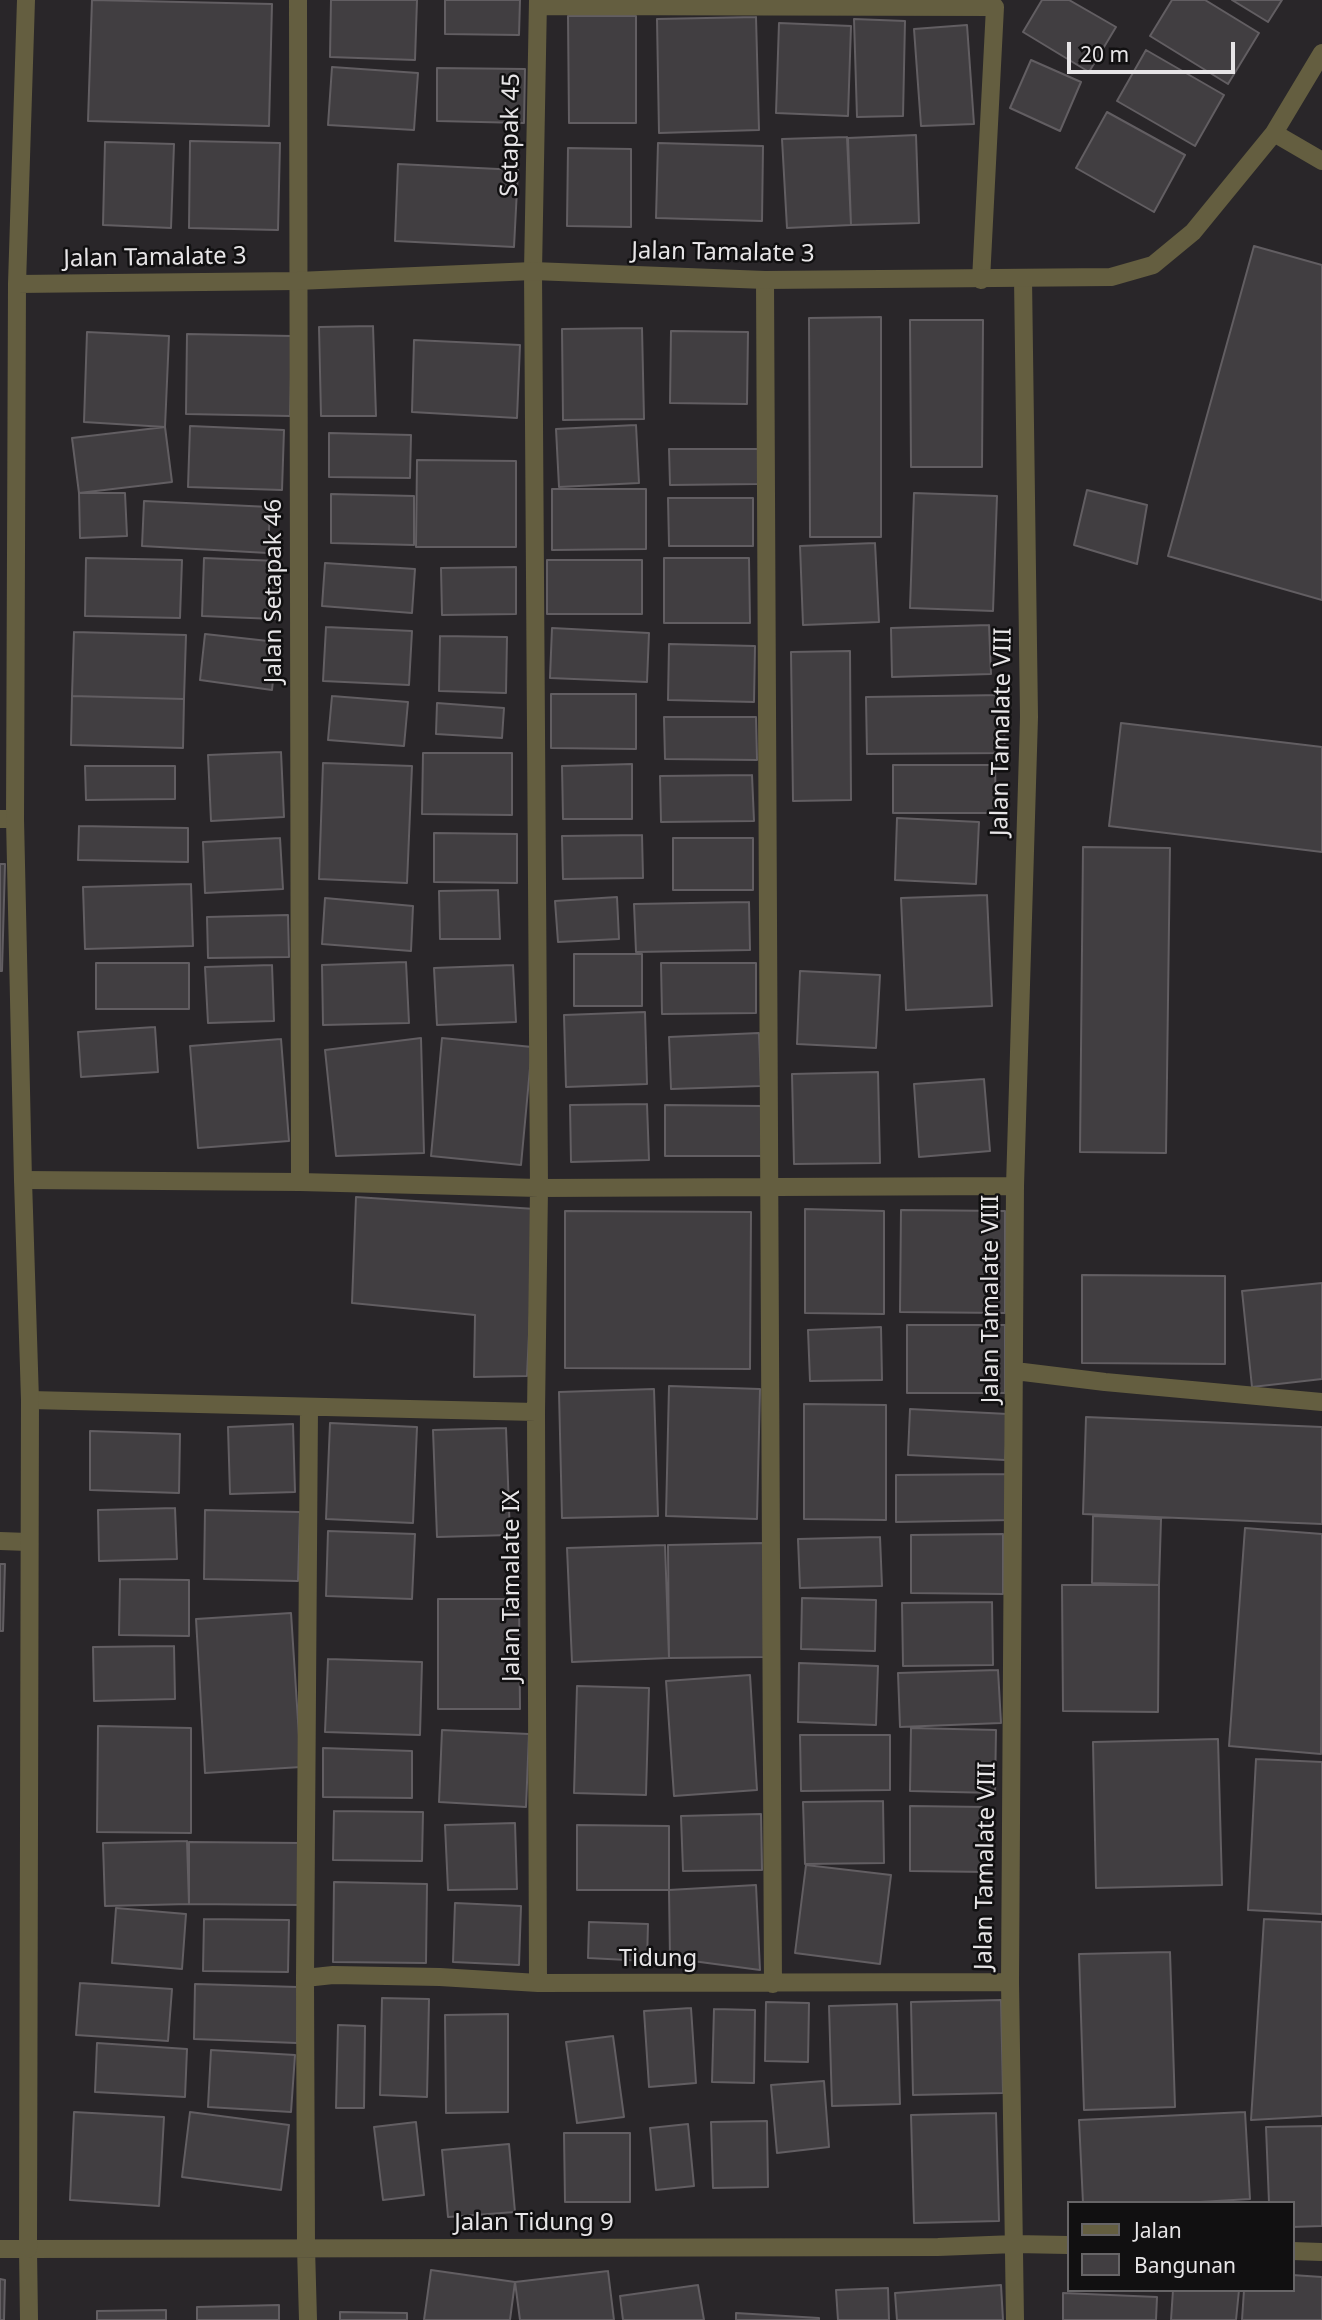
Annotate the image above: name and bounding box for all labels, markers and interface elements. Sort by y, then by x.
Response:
scale bar [1070,28,1238,72]
text: 20 m [1080,40,1129,68]
street label: Setapak 45 [496,73,526,197]
street label: Jalan Tamalate 3 [631,237,815,269]
street label: Jalan Tamalate 3 [63,242,247,274]
street label: Jalan Setapak 46 [260,499,288,683]
street label: Jalan Tamalate VIII [986,628,1018,836]
street label: Jalan Tamalate VIII [977,1195,1005,1403]
street label: Jalan Tamalate IX [498,1490,526,1682]
street label: Jalan Tamalate VIII [970,1762,1002,1970]
street label: Tidung [619,1945,697,1973]
legend [1066,2201,1294,2292]
street label: Jalan Tidung 9 [454,2209,614,2237]
text: Jalan [1134,2216,1182,2244]
text: Bangunan [1134,2251,1236,2279]

